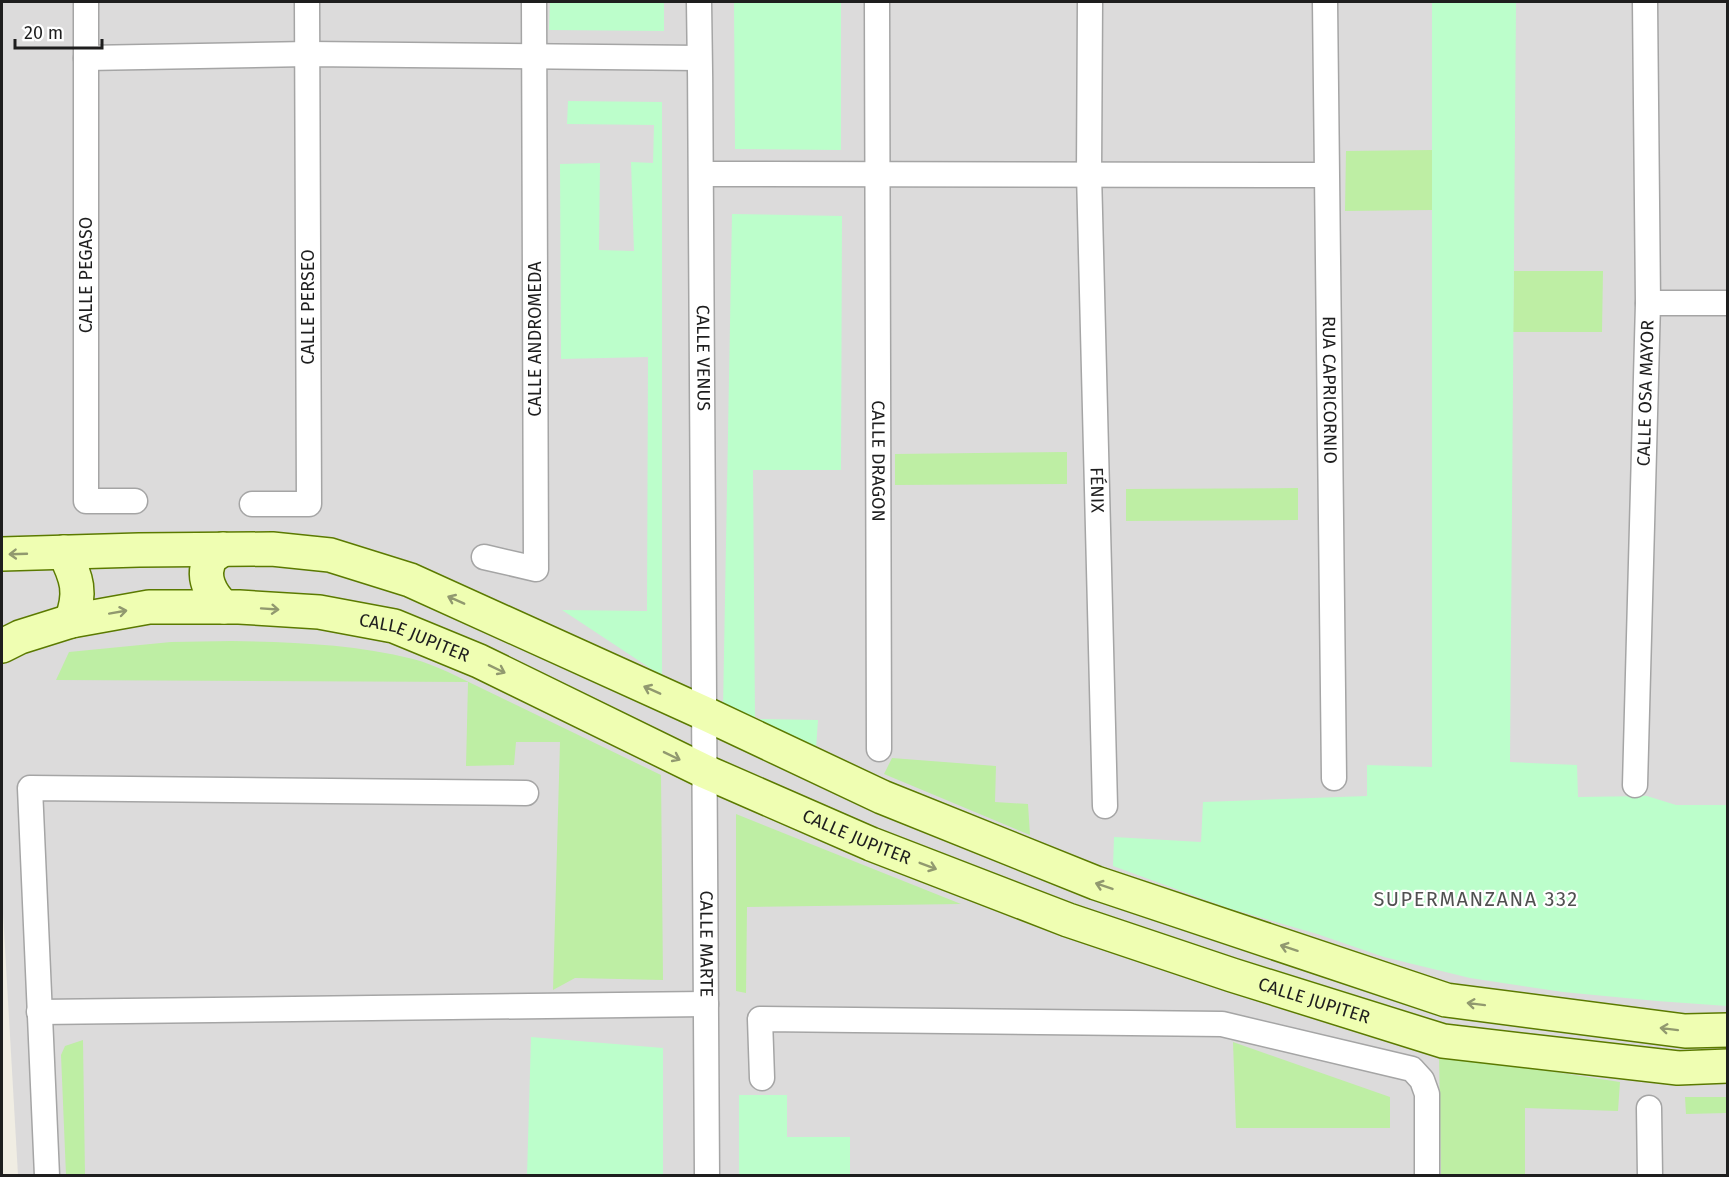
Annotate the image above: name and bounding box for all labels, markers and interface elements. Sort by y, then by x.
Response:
scale bar [15,12,102,50]
text: 20 m [24,22,63,44]
street label: CALLE PEGASO [75,217,97,333]
street label: CALLE PERSEO [297,249,319,365]
street label: CALLE ANDROMEDA [524,261,546,417]
street label: CALLE VENUS [692,305,715,411]
street label: RUA CAPRICORNIO [1318,316,1341,464]
street label: CALLE OSA MAYOR [1633,320,1659,467]
street label: CALLE DRAGON [867,400,889,522]
street label: FÉNIX [1085,467,1109,513]
one-way arrow [8,548,28,559]
one-way arrow [447,594,465,606]
one-way arrow [260,604,280,615]
one-way arrow [107,606,127,617]
street label: CALLE JUPITER [357,609,473,667]
one-way arrow [487,664,505,676]
one-way arrow [644,683,662,695]
one-way arrow [662,750,680,762]
street label: CALLE JUPITER [799,804,914,869]
one-way arrow [918,861,937,872]
one-way arrow [1095,880,1114,891]
district label: SUPERMANZANA 332 [1373,887,1579,911]
street label: CALLE MARTE [695,890,718,997]
one-way arrow [1280,941,1299,952]
street label: CALLE JUPITER [1255,973,1373,1028]
one-way arrow [1466,998,1486,1009]
one-way arrow [1660,1023,1680,1034]

